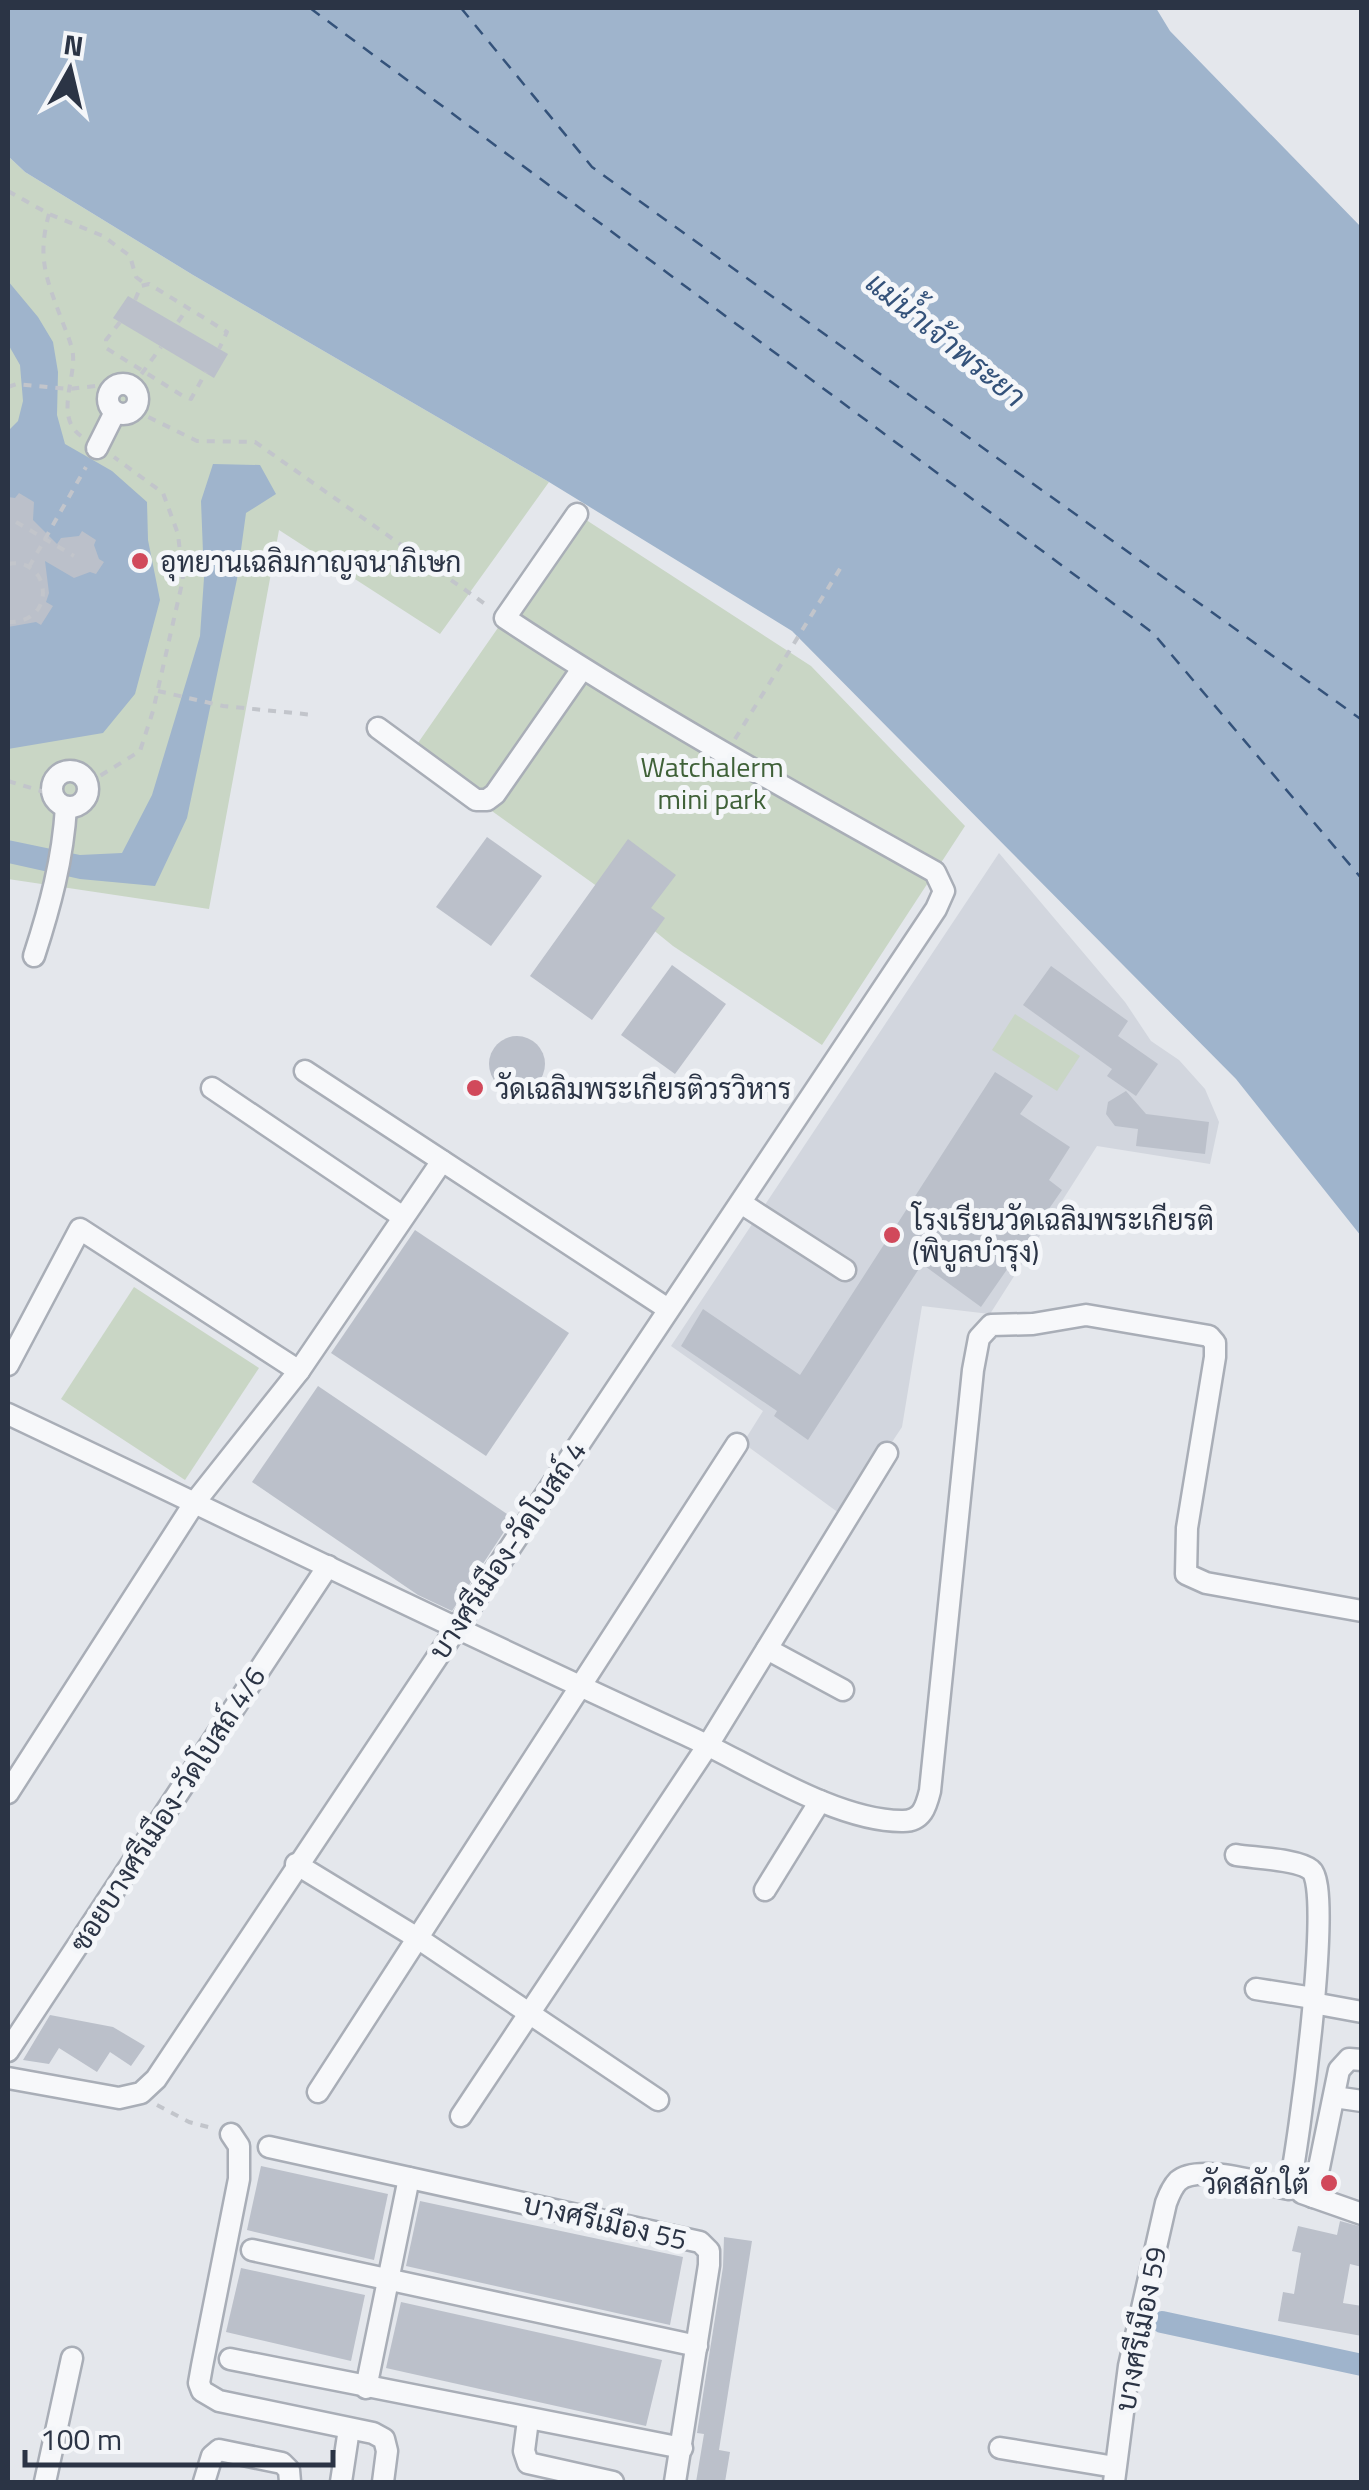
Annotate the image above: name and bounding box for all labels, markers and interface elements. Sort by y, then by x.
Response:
north arrow [20,20,120,120]
text: N [61,22,86,67]
water label: แม่น้ำเจ้าพระยา [856,258,1038,418]
place label: อุทยานเฉลิมกาญจนาภิเษก [160,540,461,583]
marker: อุทยานเฉลิมกาญจนาภิเษก [129,550,151,572]
park label: Watchalerm mini park [640,745,784,820]
place label: วัดเฉลิมพระเกียรติวรวิหาร [495,1067,791,1110]
marker: วัดเฉลิมพระเกียรติวรวิหาร [464,1077,486,1099]
place label: โรงเรียนวัดเฉลิมพระเกียรติ (พิบูลบำรุง) [910,1198,1214,1273]
marker: โรงเรียนวัดเฉลิมพระเกียรติ (พิบูลบำรุง) [881,1224,903,1246]
street label: บางศรีเมือง-วัดโบสถ์ 4 [418,1432,596,1668]
street label: ซอยบางศรีเมือง-วัดโบสถ์ 4/6 [58,1658,276,1960]
place label: วัดสลักใต้ [1202,2162,1310,2205]
marker: วัดสลักใต้ [1318,2172,1340,2194]
street label: บางศรีเมือง 55 [519,2181,691,2261]
street label: บางศรีเมือง 59 [1103,2243,1177,2415]
scale bar [25,2405,332,2467]
text: 100 m [40,2416,122,2462]

